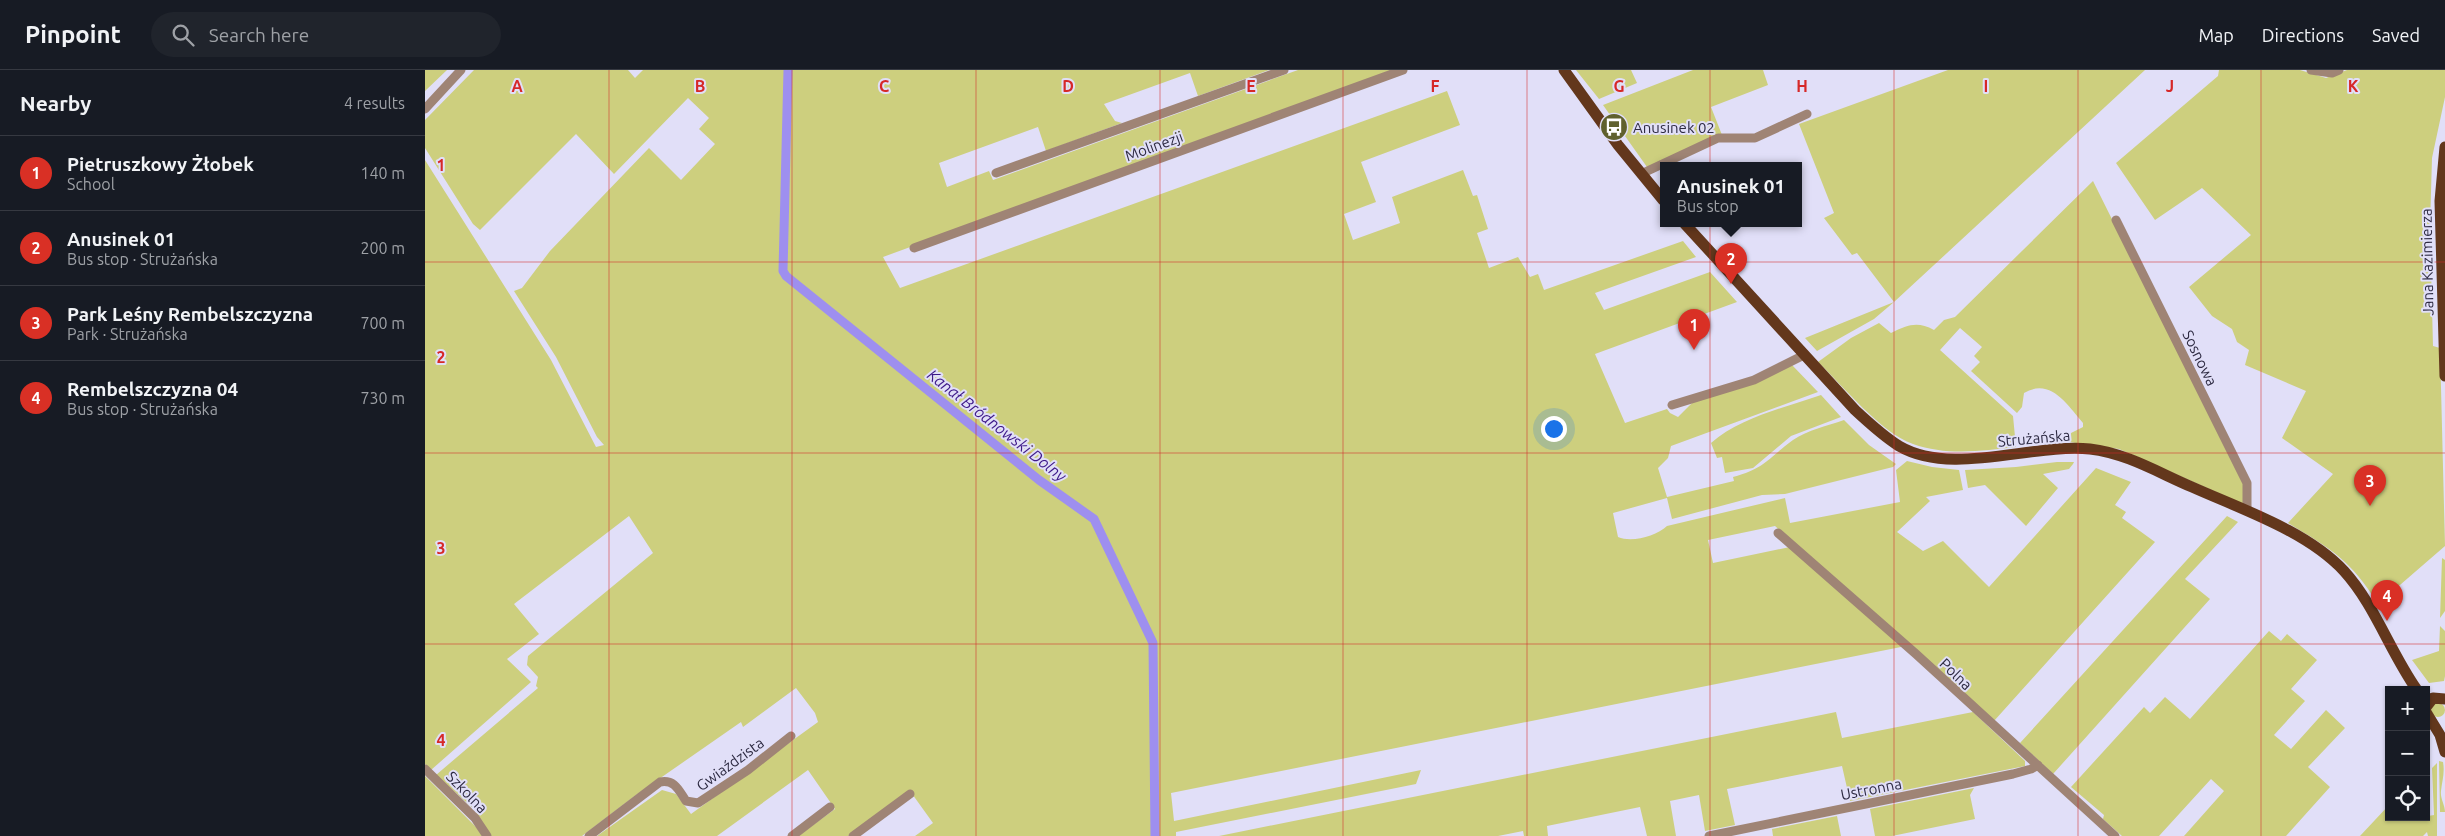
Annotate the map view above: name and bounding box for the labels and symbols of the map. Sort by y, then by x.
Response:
text: A [511,77,523,95]
text: B [695,77,705,95]
text: C [879,77,889,95]
text: D [1062,77,1074,95]
text: E [1246,77,1256,95]
text: F [1431,77,1440,95]
text: G [1613,77,1625,95]
text: H [1796,77,1808,95]
text: I [1984,77,1988,95]
text: J [2166,77,2174,95]
text: K [2348,77,2359,95]
bus stop icon: Anusinek 02 [1599,112,1629,142]
place label: Anusinek 02 [1633,119,1715,136]
street label: Molinezji [1123,128,1185,164]
text: 1 [436,156,446,174]
street label: Jana Kazimierza [2418,208,2436,316]
pin: 2 [1715,243,1747,284]
pin: 1 [1678,309,1710,350]
street label: Sosnowa [2179,327,2221,389]
text: 2 [436,348,446,366]
water label: Kanał Bródnowski Dolny [924,365,1070,485]
your location [1541,416,1567,442]
street label: Strużańska [1997,426,2071,450]
pin: 3 [2354,465,2386,506]
text: 3 [436,539,446,557]
pin: 4 [2371,580,2403,621]
street label: Polna [1937,655,1975,693]
text: 4 [436,731,446,749]
street label: Gwiaździsta [693,734,767,794]
street label: Szkolna [443,768,491,816]
street label: Ustronna [1839,775,1903,803]

